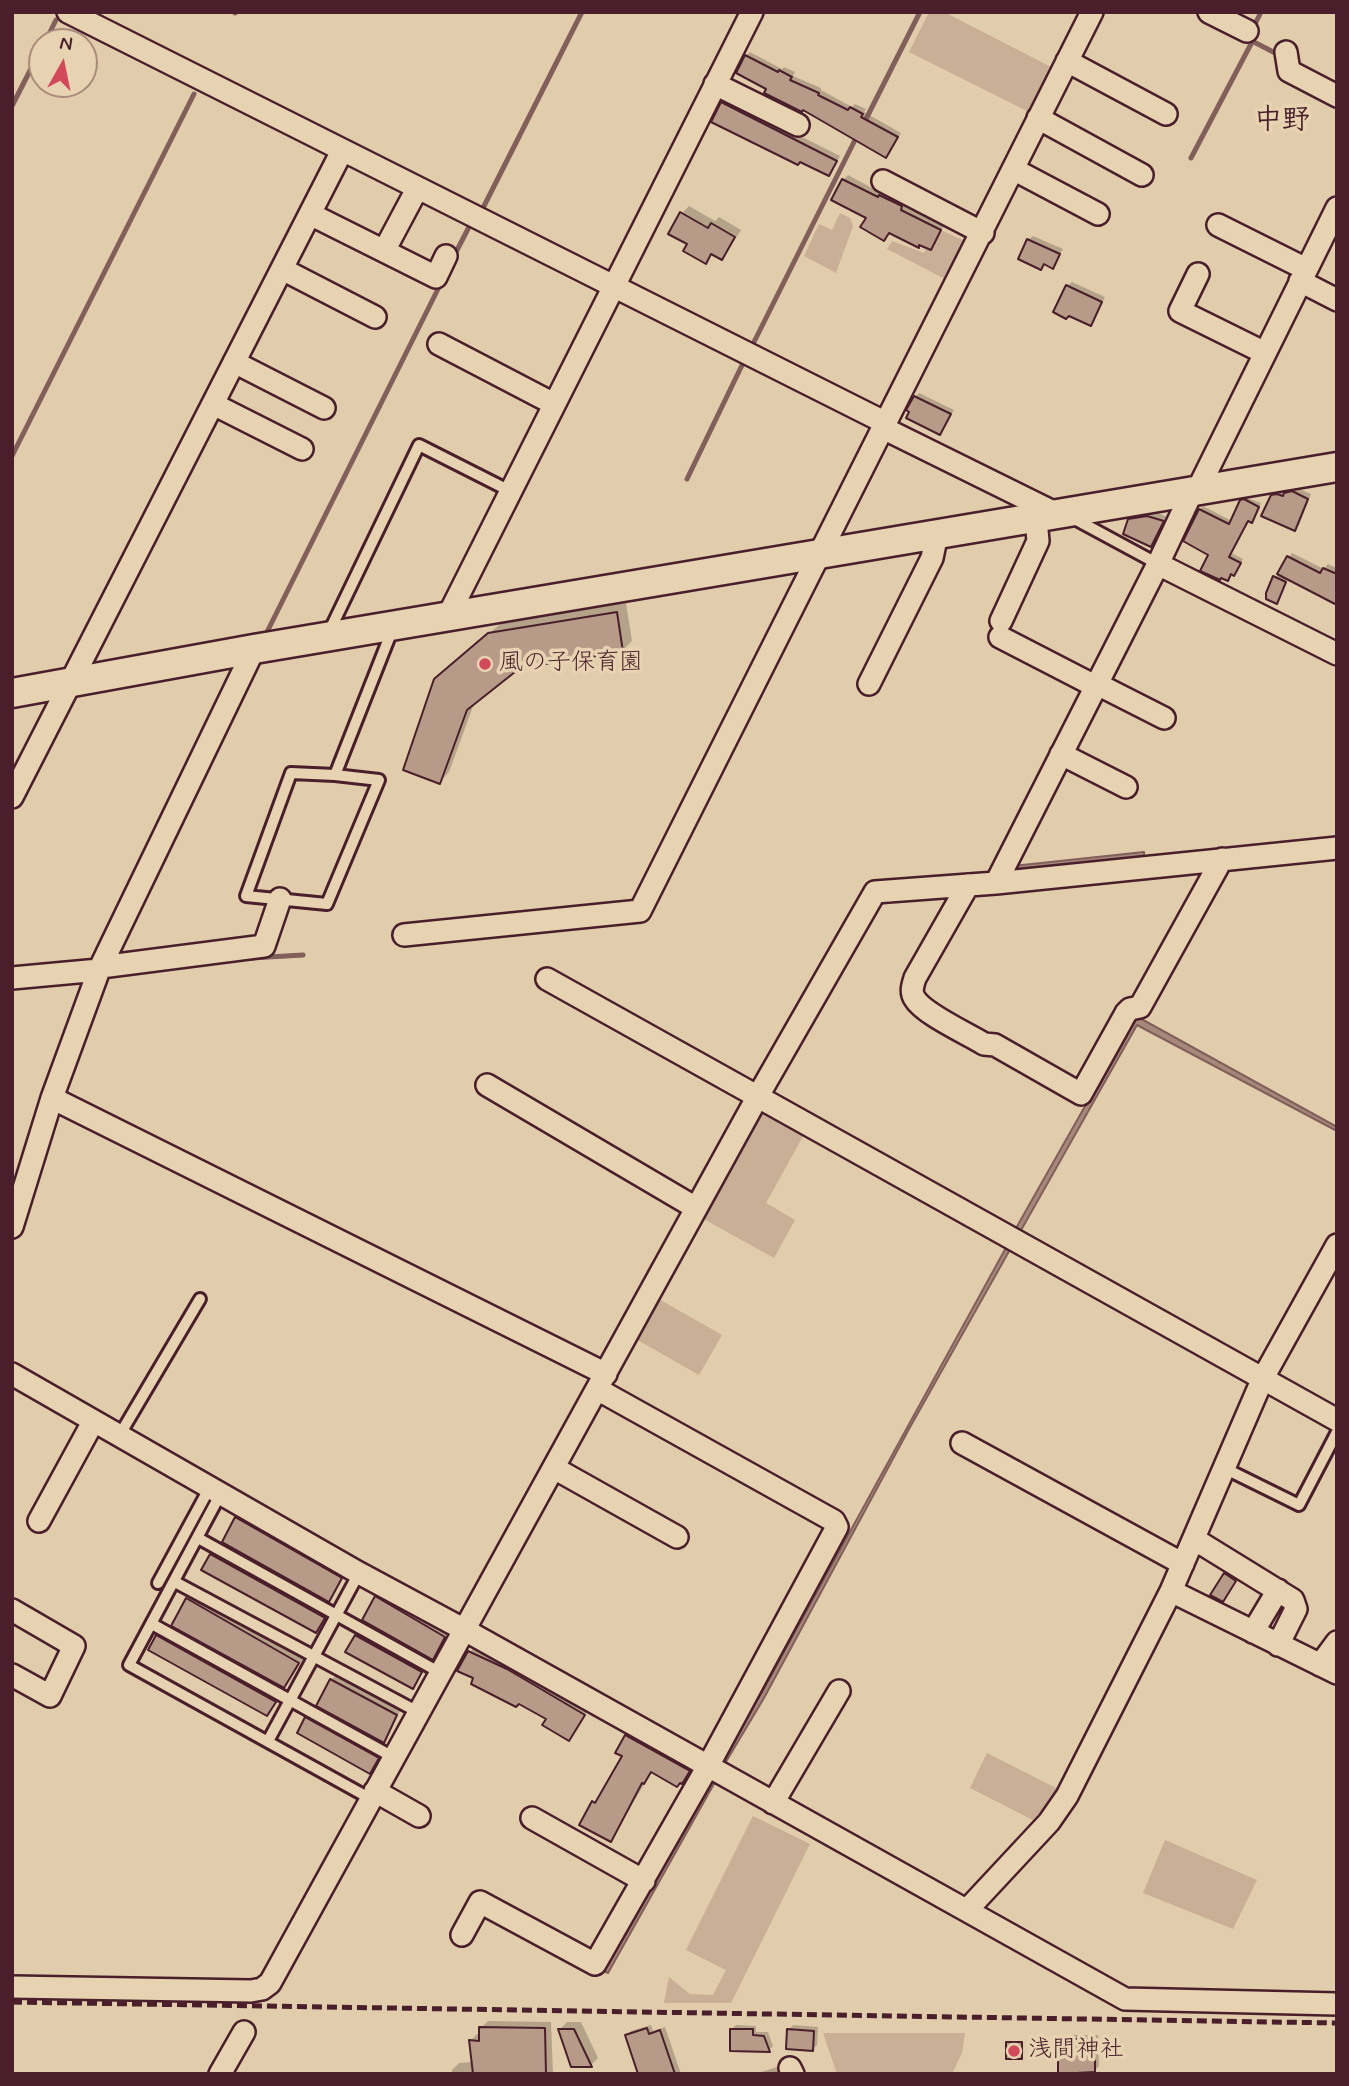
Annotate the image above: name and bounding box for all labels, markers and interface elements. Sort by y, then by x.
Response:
north arrow [28,28,98,98]
text: N [58,30,74,57]
district label: 中野 [1254,105,1310,139]
place label: 風の子保育園 [499,650,643,678]
marker: 風の子保育園 [477,656,493,672]
place label: 浅間神社 [1028,2037,1124,2065]
marker: 浅間神社 [1006,2043,1022,2059]

